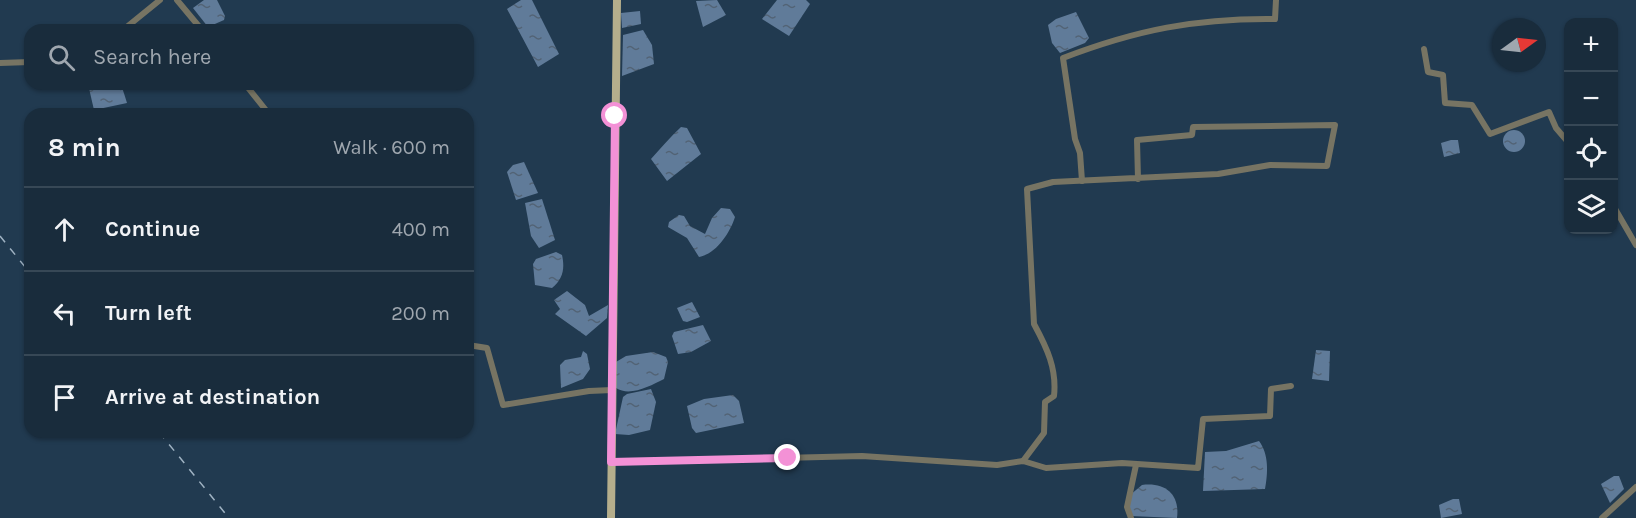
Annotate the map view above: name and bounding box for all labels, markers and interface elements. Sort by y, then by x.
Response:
north arrow [1492,18,1546,72]
map controls [1564,18,1618,234]
button: + [1564,18,1618,72]
search box [24,24,474,90]
icon: search [45,41,78,74]
text: Search here [93,44,211,70]
button: − [1564,72,1618,126]
route start [601,102,627,128]
button: locate [1564,126,1618,180]
text: 8 min [48,132,121,163]
text: Walk · 600 m [333,136,450,159]
button: layers [1564,180,1618,234]
icon: ahead [48,213,81,246]
text: Continue [105,216,200,242]
text: 400 m [392,218,450,241]
icon: left [48,297,81,330]
text: Turn left [105,300,192,326]
text: 200 m [391,302,450,325]
icon: arrive [48,381,81,414]
text: Arrive at destination [105,384,320,410]
route end [774,444,800,470]

